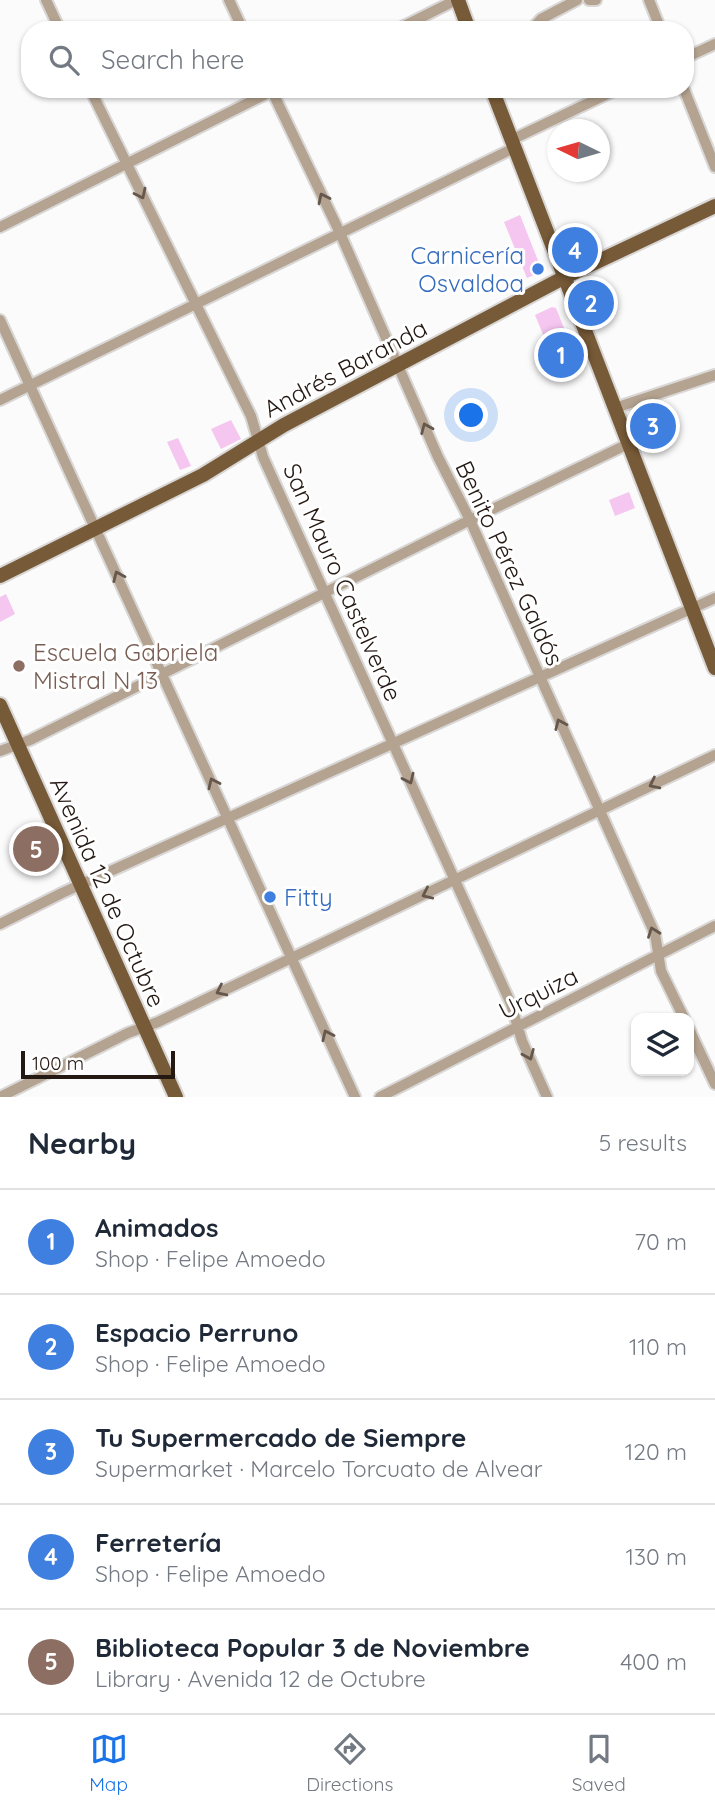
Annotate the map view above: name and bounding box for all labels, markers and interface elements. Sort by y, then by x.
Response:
search box [21,21,694,98]
icon: search [45,41,83,79]
text: Search here [101,43,245,76]
north arrow [547,119,610,182]
one-way arrow [133,187,147,199]
one-way arrow [317,193,331,205]
pin: 4 [552,224,598,276]
place label: Carnicería Osvaldoa [411,240,524,298]
marker: Carnicería Osvaldoa [530,261,546,277]
pin: 2 [568,277,614,329]
street label: Andrés Baranda [258,312,432,424]
pin: 1 [538,329,584,381]
your location [454,398,488,432]
pin: 3 [630,400,676,452]
one-way arrow [420,422,434,435]
street label: Benito Pérez Galdós [449,456,571,670]
street label: San Mauro Castelverde [277,459,409,705]
one-way arrow [112,571,126,584]
place label: Escuela Gabriela Mistral N 13 [33,637,218,695]
marker: Escuela Gabriela Mistral N 13 [11,658,27,674]
one-way arrow [554,719,568,731]
street label: Avenida 12 de Octubre [44,772,172,1012]
one-way arrow [401,772,415,785]
one-way arrow [649,776,661,790]
one-way arrow [207,778,221,790]
pin: 5 [13,823,59,875]
place label: Fitty [284,882,333,912]
one-way arrow [421,885,434,899]
marker: Fitty [262,889,278,905]
one-way arrow [647,926,661,938]
street label: Urquiza [493,960,583,1026]
one-way arrow [216,983,228,997]
map controls [631,1013,694,1076]
button: layers [631,1013,694,1076]
one-way arrow [321,1030,335,1042]
scale bar [21,1048,175,1080]
one-way arrow [521,1048,535,1061]
text: 100 m [32,1051,84,1075]
text: Nearby [28,1124,136,1162]
text: 5 results [599,1128,687,1157]
text: Animados [95,1211,219,1244]
text: 1 [47,1227,55,1256]
text: 70 m [634,1227,687,1256]
text: Shop · Felipe Amoedo [95,1244,326,1273]
text: Espacio Perruno [95,1316,299,1349]
text: 2 [44,1332,58,1361]
text: 110 m [629,1332,687,1361]
text: Shop · Felipe Amoedo [95,1349,326,1378]
text: Tu Supermercado de Siempre [95,1421,466,1454]
text: 3 [45,1437,57,1466]
text: 120 m [625,1437,687,1466]
text: Supermarket · Marcelo Torcuato de Alvear [95,1454,543,1483]
text: Ferretería [95,1526,222,1559]
text: 4 [44,1542,58,1571]
text: 130 m [625,1542,687,1571]
text: Shop · Felipe Amoedo [95,1559,326,1588]
text: Biblioteca Popular 3 de Noviembre [95,1631,530,1664]
text: 5 [44,1647,58,1676]
text: 400 m [620,1647,687,1676]
text: Library · Avenida 12 de Octubre [95,1664,426,1693]
tab: Map [89,1730,128,1796]
tab: Directions [306,1730,393,1796]
tab: Saved [572,1730,626,1796]

